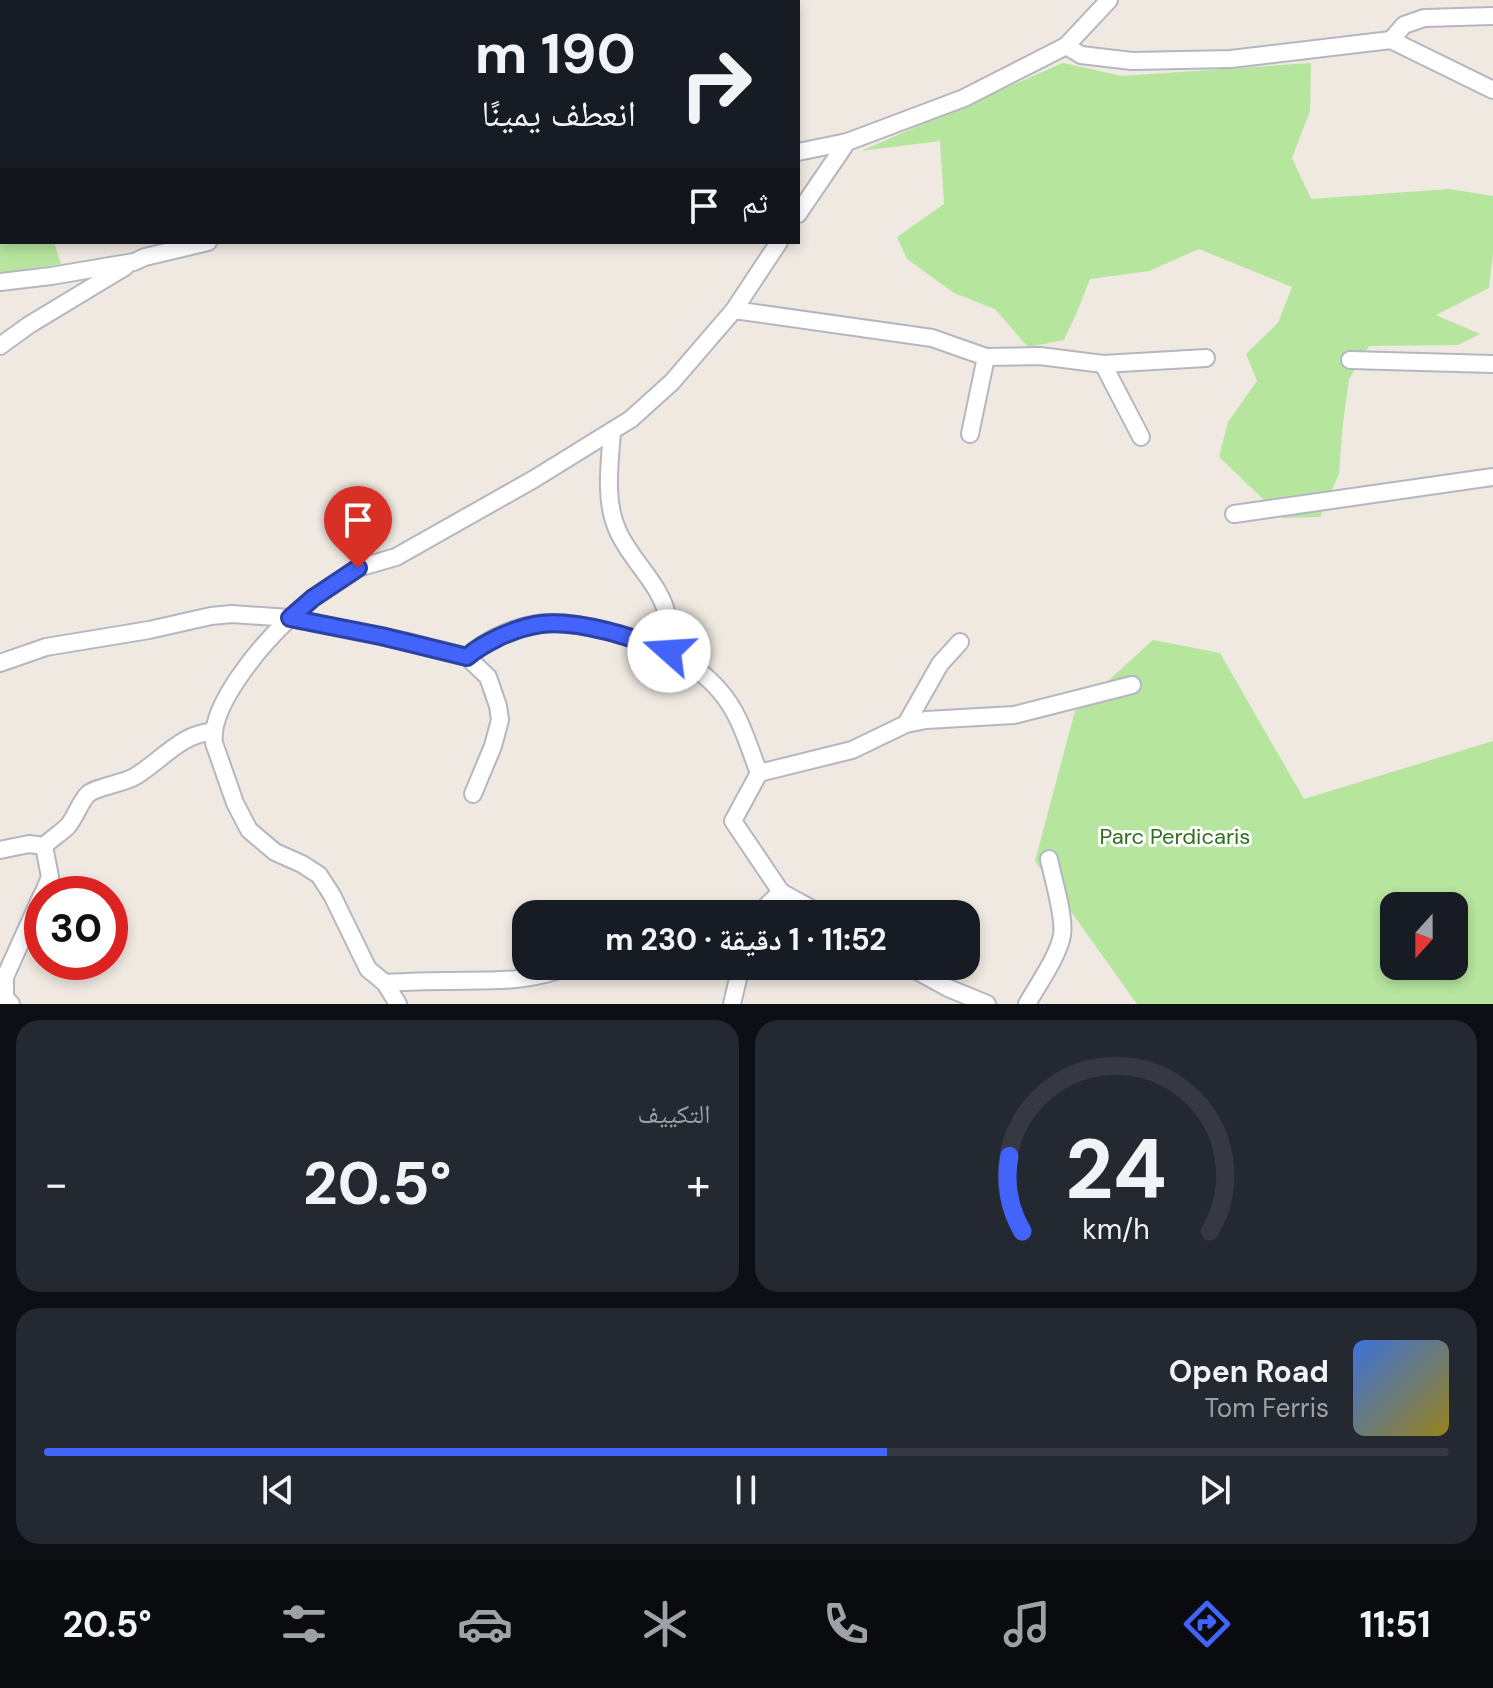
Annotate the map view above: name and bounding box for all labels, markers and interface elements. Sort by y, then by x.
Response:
text: 190 m [475,17,636,90]
icon: right [664,32,768,136]
text: انعطف يمينًا [481,90,636,137]
text: ثم [742,183,768,222]
icon: arrive [682,184,726,228]
pin [324,486,392,568]
icon: arrive [336,498,380,542]
position arrow [627,609,711,693]
park label: Parc Perdicaris [1100,822,1250,851]
speed limit sign: 30 [24,876,128,980]
north arrow [1380,892,1468,980]
map controls [1380,892,1468,980]
text: 11:52 · 1 دقيقة · 230 m [605,920,887,959]
text: التكييف [638,1097,711,1131]
text: 24 [1065,1115,1167,1224]
text: 20.5° [303,1144,451,1223]
text: − [44,1155,68,1213]
text: + [686,1155,711,1213]
text: km/h [1082,1211,1150,1248]
text: Open Road [1169,1352,1329,1391]
text: Tom Ferris [1205,1391,1329,1425]
icon: previous [256,1468,300,1512]
icon: pause [724,1468,768,1512]
icon: next [1193,1468,1237,1512]
icon: filters [276,1596,332,1652]
icon: car [457,1596,513,1652]
icon: climate [637,1596,693,1652]
icon: phone [818,1596,874,1652]
icon: music [999,1596,1055,1652]
icon: directions [1179,1596,1235,1652]
text: 20.5° [62,1601,151,1648]
text: 11:51 [1360,1601,1431,1648]

